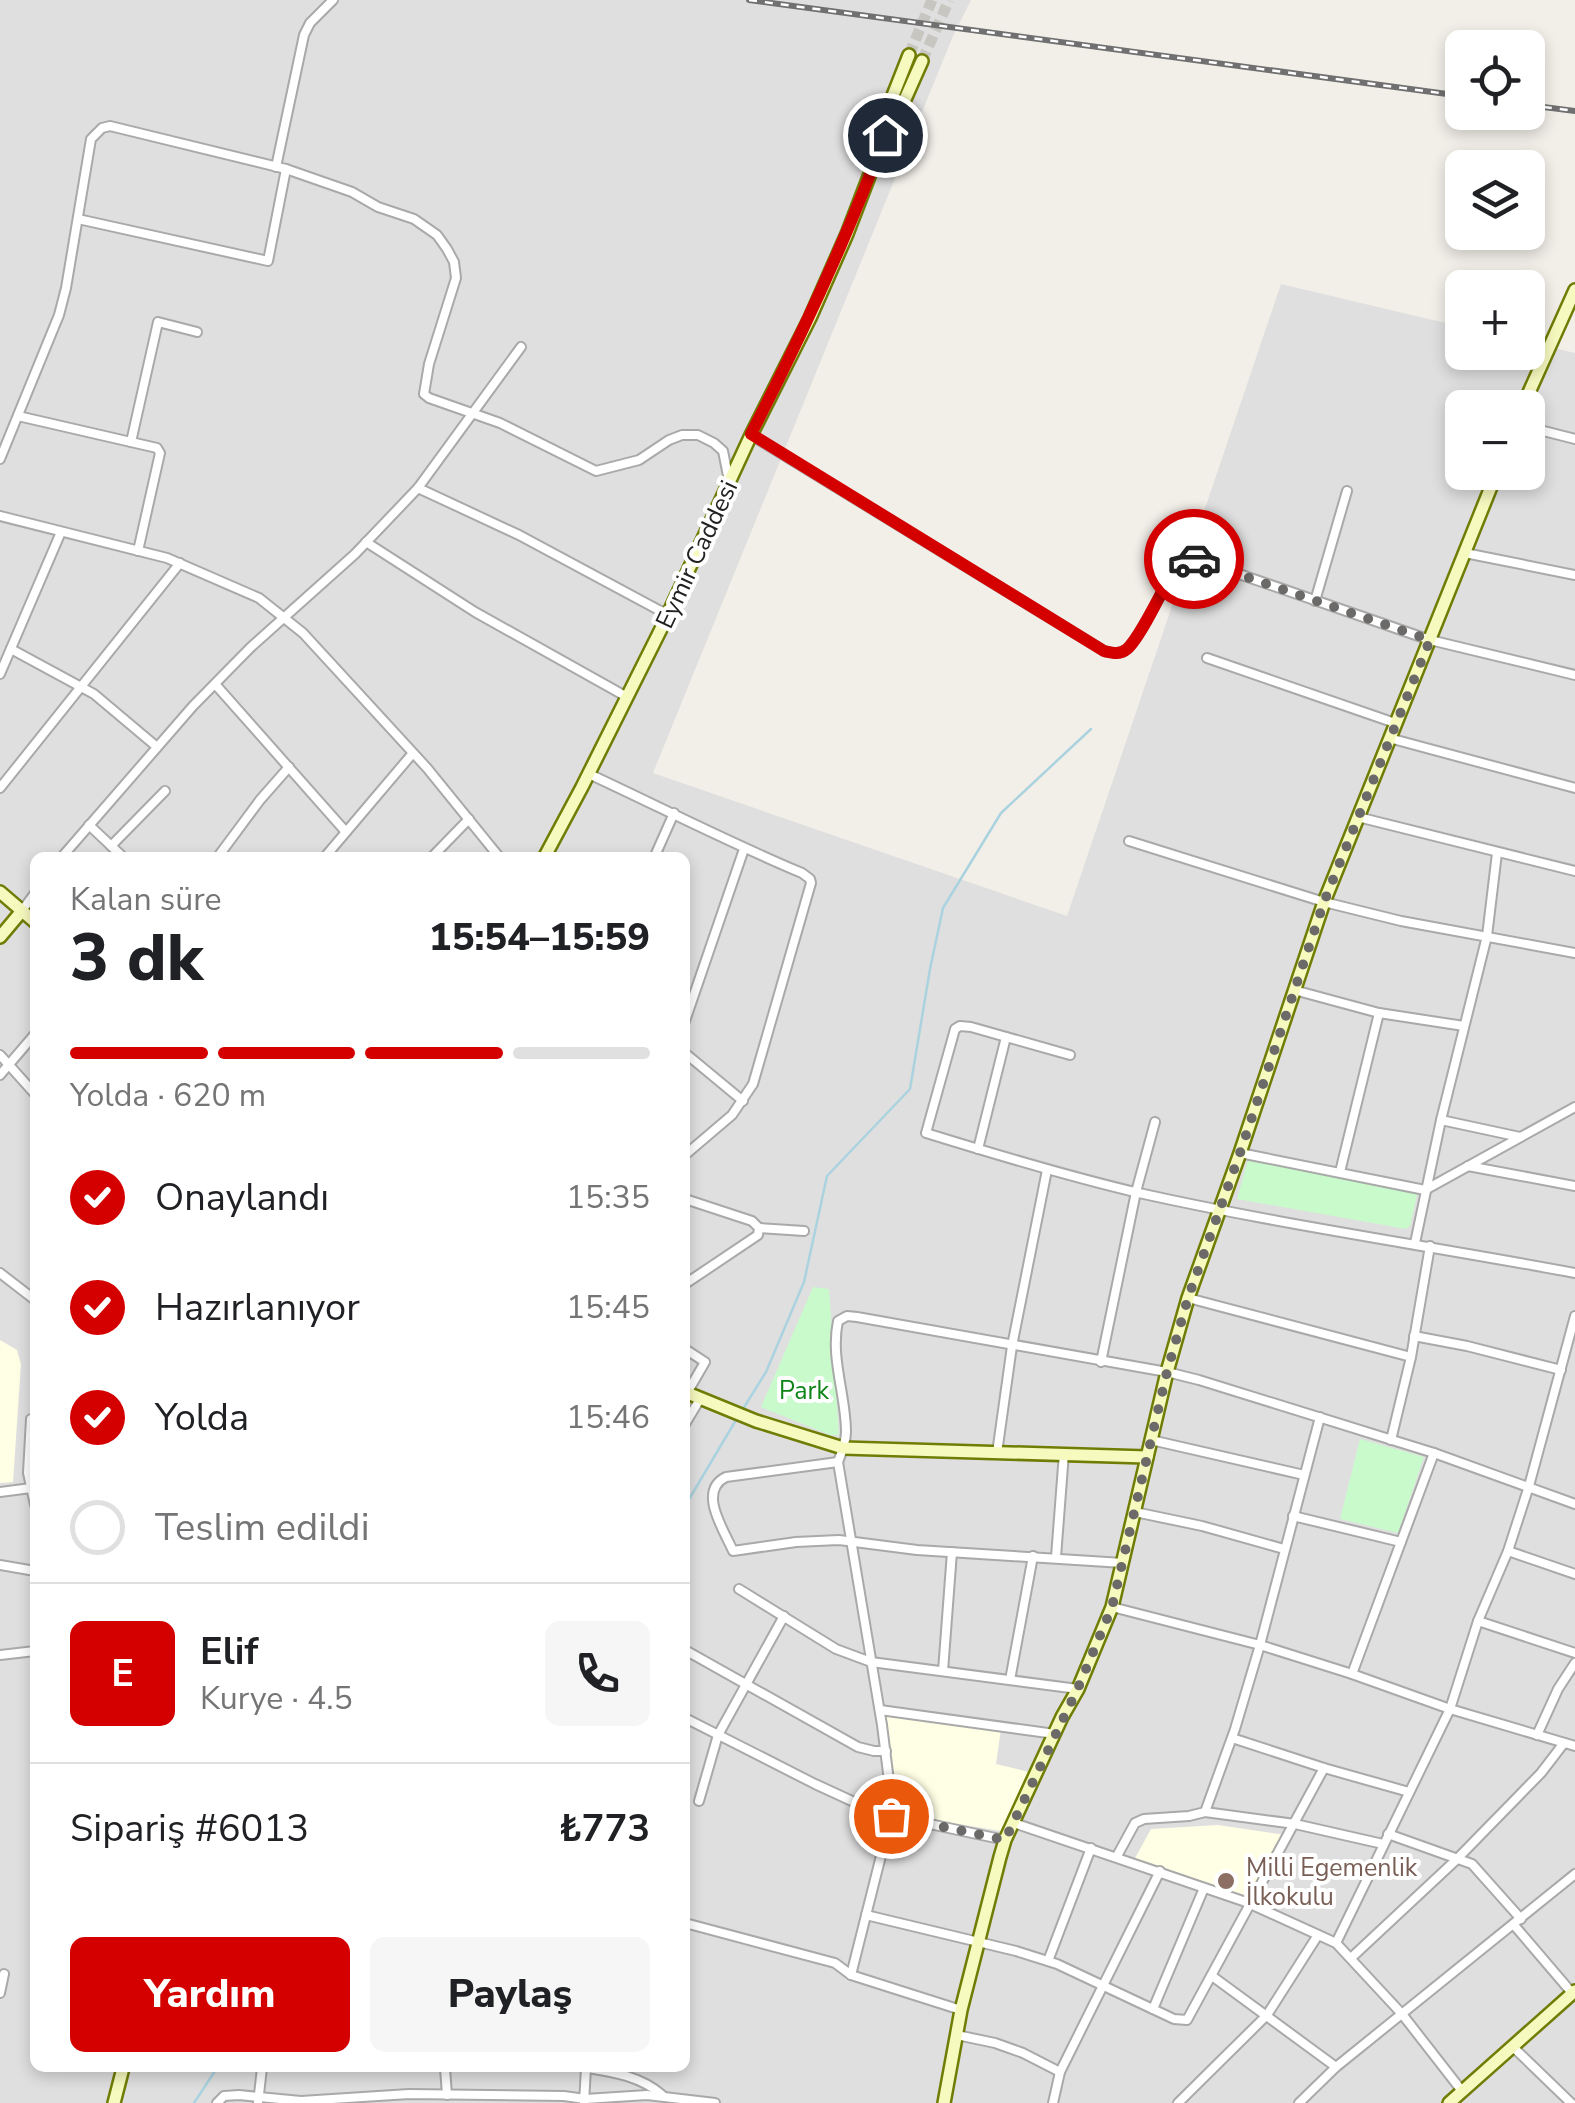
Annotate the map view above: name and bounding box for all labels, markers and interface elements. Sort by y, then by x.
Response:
map controls [1445,30,1545,490]
button: locate [1445,30,1545,130]
pin [843,93,928,178]
icon: home [858,108,913,163]
button: layers [1445,150,1545,250]
button: + [1445,270,1545,370]
button: − [1445,390,1545,490]
street label: Eymir Caddesi [648,475,746,634]
courier [1144,509,1244,609]
icon: car [1167,532,1222,587]
text: Kalan süre [70,878,221,921]
text: 15:54–15:59 [429,912,650,963]
text: 3 dk [70,914,203,1003]
text: Yolda · 620 m [70,1074,266,1117]
icon: check [70,1170,125,1225]
text: Onaylandı [155,1172,329,1223]
text: 15:35 [566,1176,650,1219]
icon: check [70,1280,125,1335]
text: Hazırlanıyor [155,1282,360,1333]
text: 15:45 [566,1286,650,1329]
park label: Park [779,1374,829,1408]
icon: check [70,1390,125,1445]
text: Yolda [155,1392,249,1443]
text: 15:46 [566,1396,650,1439]
text: Teslim edildi [155,1502,370,1553]
button: phone [545,1621,650,1726]
text: Elif [200,1626,258,1677]
text: E [111,1648,134,1699]
text: Kurye · 4.5 [200,1677,353,1720]
pin [849,1774,934,1859]
icon: bag [864,1789,919,1844]
text: Sipariş #6013 [70,1803,309,1854]
text: ₺773 [559,1803,650,1854]
place label: Milli Egemenlik İlkokulu [1246,1851,1418,1914]
marker: Milli Egemenlik İlkokulu [1215,1870,1237,1892]
button: Yardım [70,1937,350,2052]
button: Paylaş [370,1937,650,2052]

